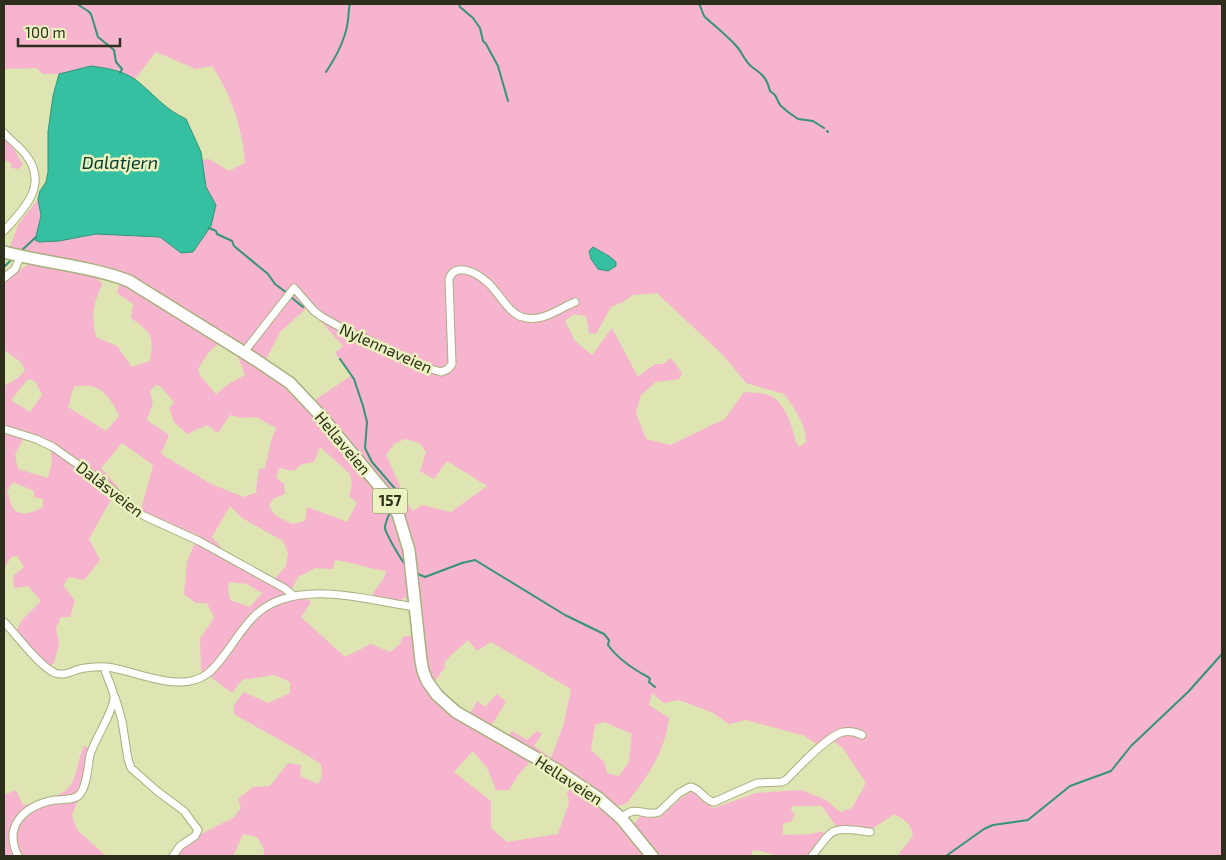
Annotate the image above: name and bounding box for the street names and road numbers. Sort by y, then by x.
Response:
street label: Nylennaveien [337,319,435,376]
street label: Hellaveien [312,407,375,478]
street label: Dalåsveien [73,457,148,521]
road number: 157 [372,488,408,514]
street label: Hellaveien [532,751,606,808]

